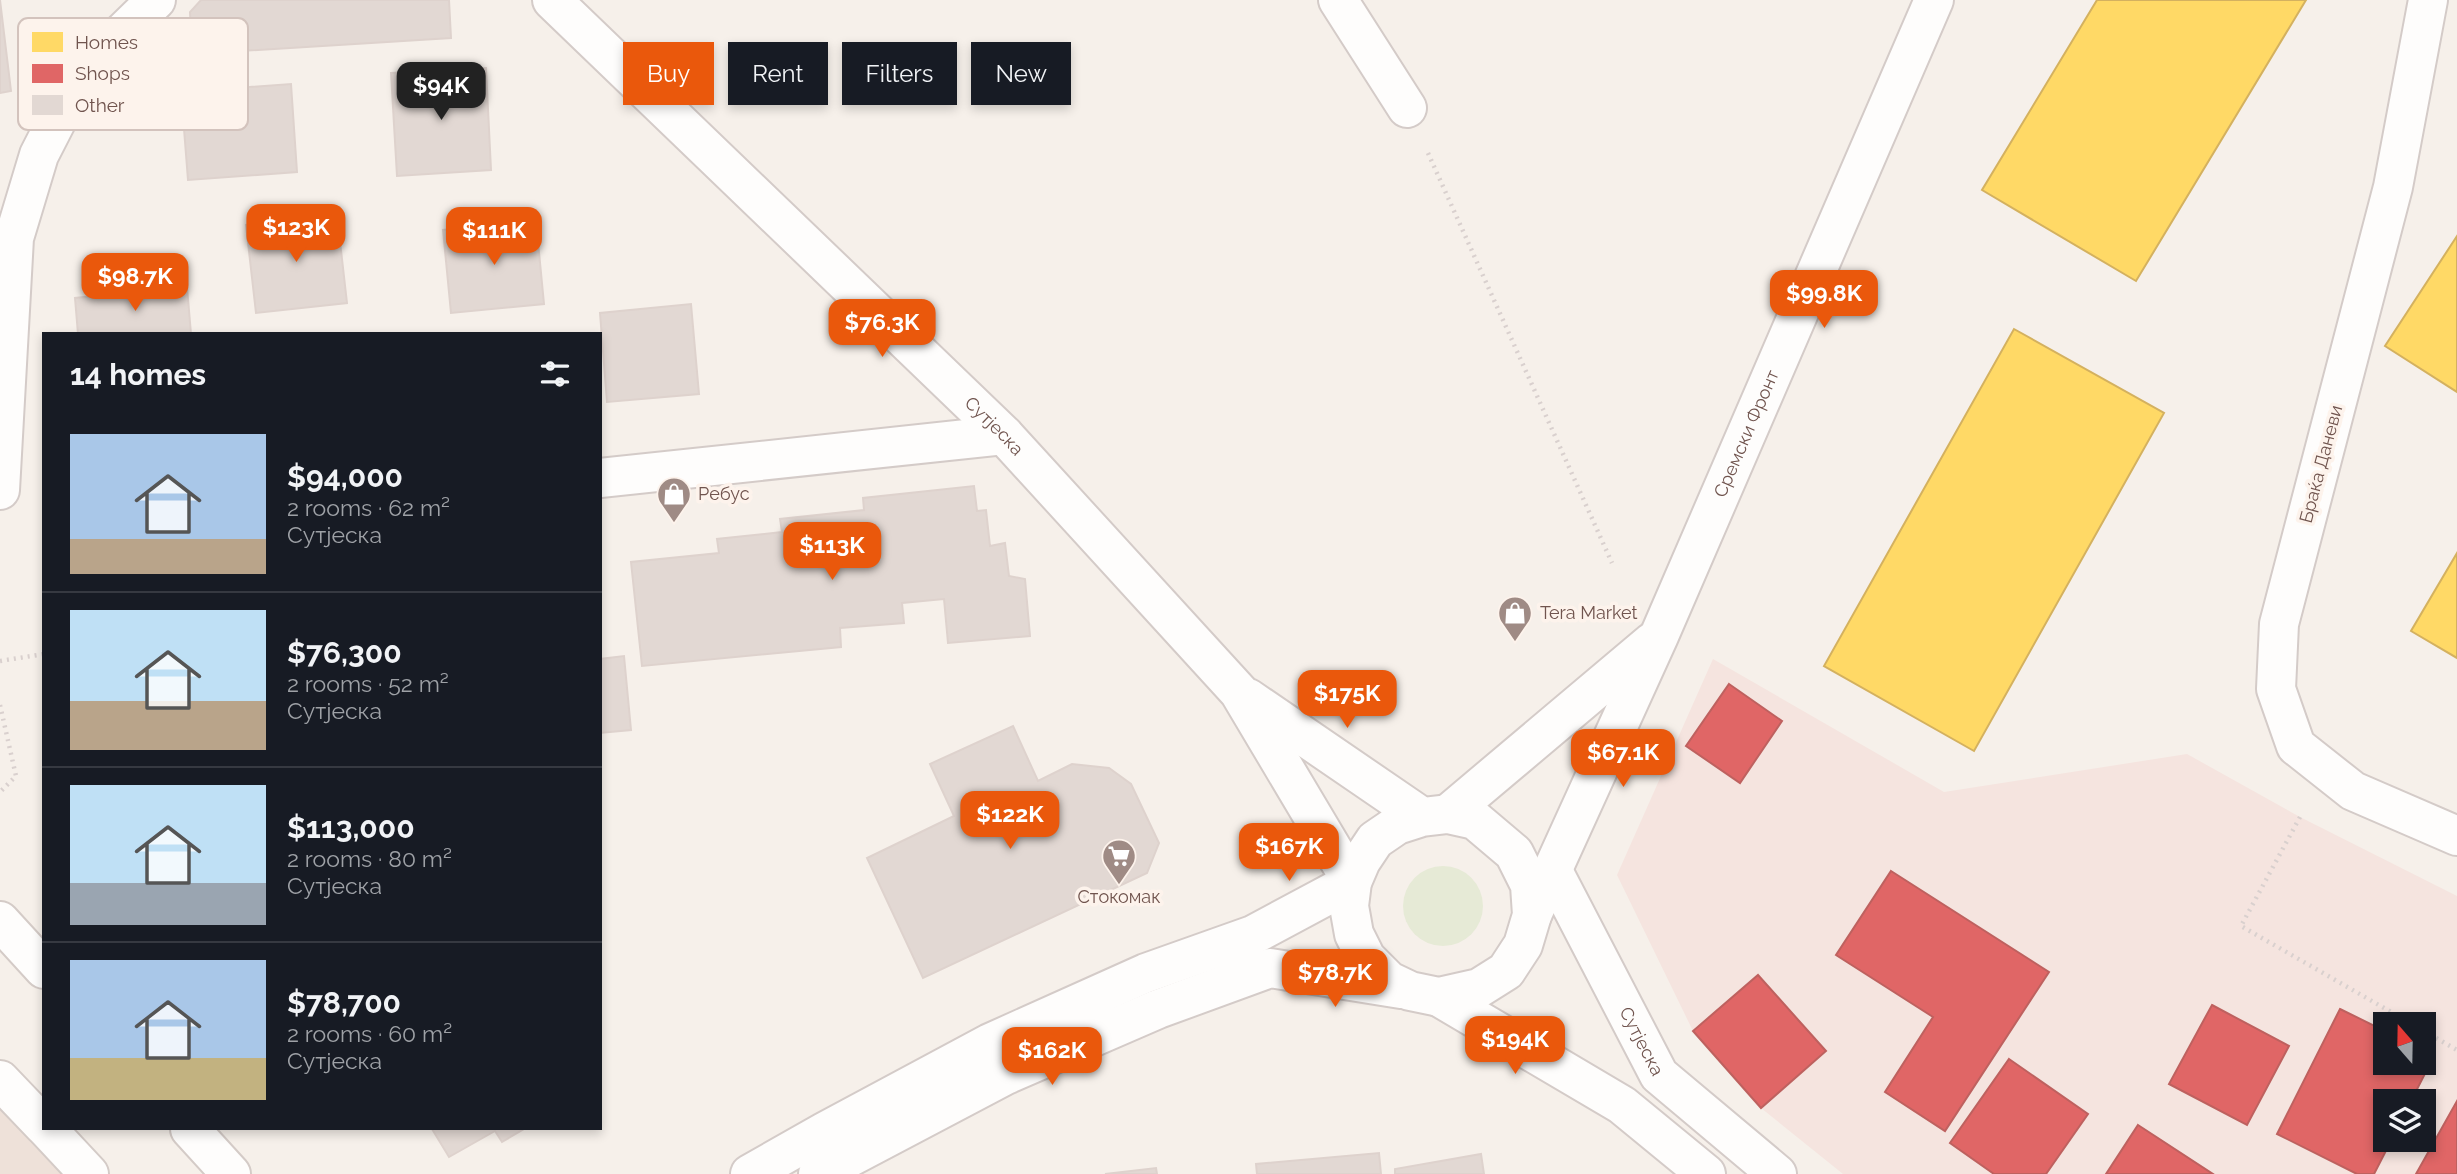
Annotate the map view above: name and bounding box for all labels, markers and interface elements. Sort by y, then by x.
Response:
legend [18,18,248,130]
text: Homes [75,31,138,53]
chip: Buy [623,42,714,105]
chip: Rent [728,42,828,105]
chip: Filters [842,42,957,105]
chip: New [971,42,1071,105]
text: Shops [75,62,130,84]
pin: $94K [400,62,482,122]
text: $94K [413,71,469,98]
text: Other [75,94,125,116]
pin: $123K [247,204,345,264]
pin: $111K [445,208,543,267]
text: $123K [262,213,330,240]
text: $111K [462,216,526,243]
pin: $98.7K [78,254,192,313]
text: $98.7K [97,262,173,289]
pin: $99.8K [1767,270,1881,330]
text: $99.8K [1786,279,1862,306]
pin: $76.3K [825,300,939,359]
text: $76.3K [845,308,919,335]
icon: filters [536,355,574,393]
text: 14 homes [70,357,206,392]
street label: Сремски Фронт [1709,366,1783,500]
street label: Сутјеска [961,392,1028,459]
street label: Браќа Даневи [2295,403,2346,525]
text: $94,000 [287,459,403,494]
icon: home [126,462,210,546]
shop icon: Ребус [655,475,693,524]
place label: Ребус [698,483,750,504]
text: 2 rooms · 62 m² [287,494,450,521]
text: Сутјеска [287,521,382,548]
pin: $113K [783,522,881,582]
text: $113K [799,531,865,558]
shop icon: Tera Market [1496,594,1534,643]
place label: Tera Market [1540,602,1638,623]
text: $76,300 [287,635,402,670]
icon: home [126,638,210,722]
text: 2 rooms · 52 m² [287,670,449,697]
pin: $175K [1298,670,1396,730]
text: $175K [1314,679,1380,706]
text: Сутјеска [287,697,382,724]
pin: $67.1K [1566,730,1680,789]
text: $67.1K [1587,738,1659,765]
pin: $122K [961,792,1059,851]
text: $122K [976,800,1044,827]
text: $113,000 [287,810,415,845]
icon: home [126,813,210,897]
pin: $167K [1240,824,1338,883]
text: $167K [1255,832,1323,859]
supermarket icon: Стокомак [1100,837,1138,886]
text: 2 rooms · 80 m² [287,845,452,872]
text: Сутјеска [287,872,382,899]
place label: Стокомак [1077,886,1161,907]
pin: $78.7K [1278,950,1392,1009]
text: $78.7K [1298,958,1372,985]
text: $78,700 [287,985,401,1020]
icon: home [126,988,210,1072]
street label: Сутјеска [1616,1003,1668,1079]
north arrow [2373,1012,2436,1074]
map controls [2373,1012,2436,1152]
pin: $194K [1466,1016,1564,1076]
text: 2 rooms · 60 m² [287,1020,452,1047]
text: $194K [1481,1025,1549,1052]
pin: $162K [1003,1028,1101,1087]
text: $162K [1018,1036,1086,1063]
text: Сутјеска [287,1047,382,1074]
button: layers [2373,1089,2436,1152]

